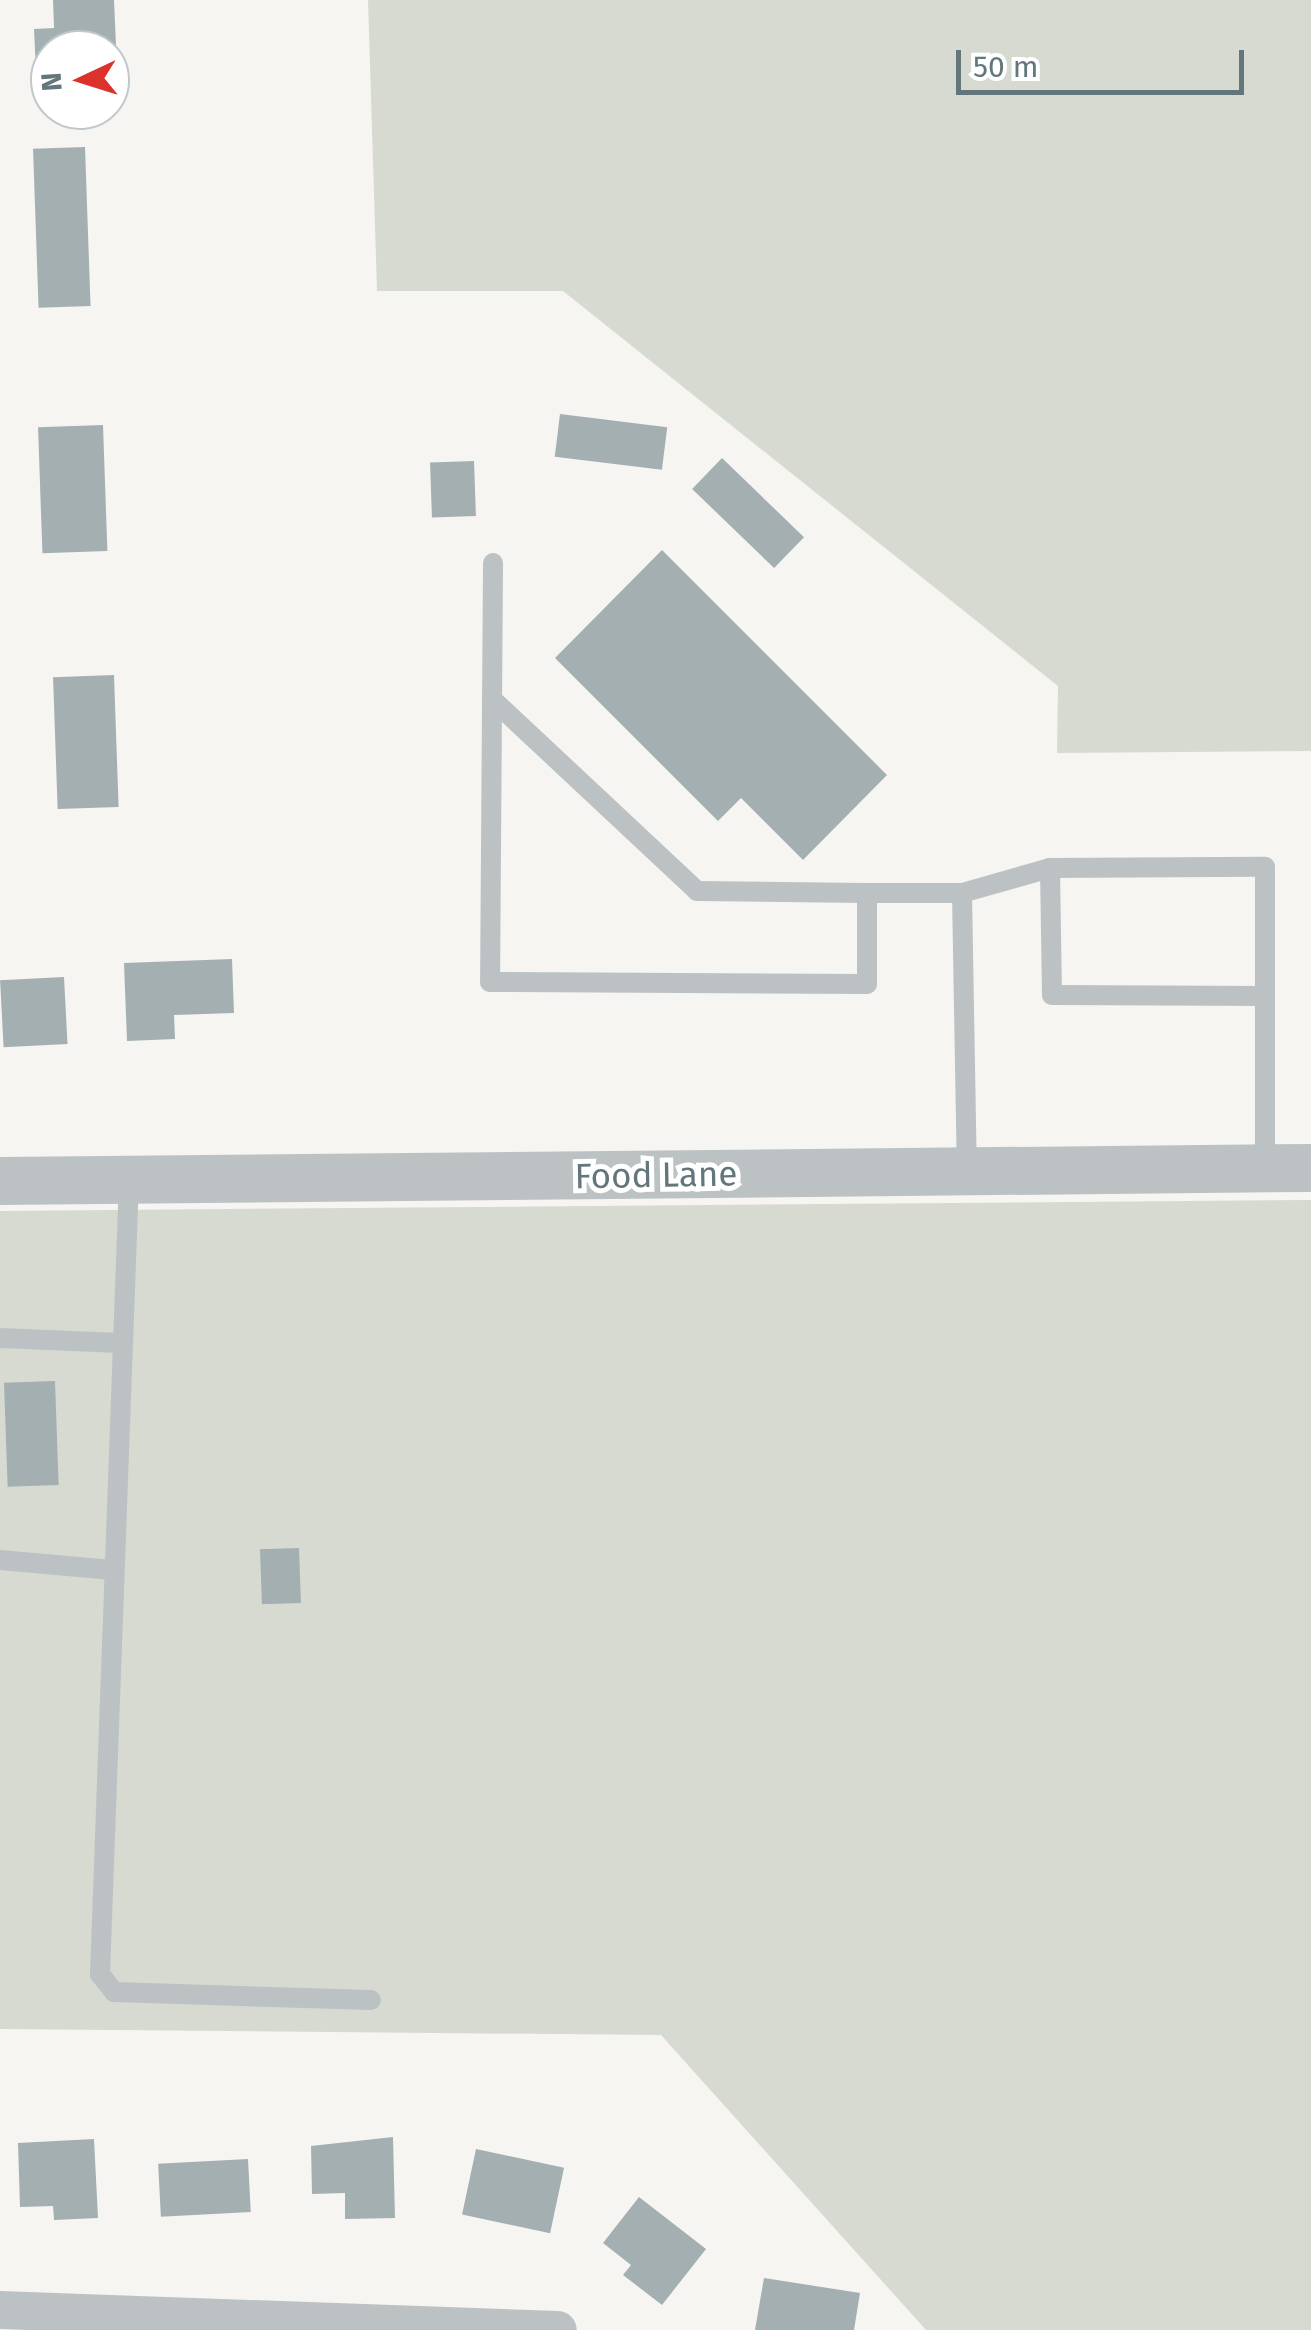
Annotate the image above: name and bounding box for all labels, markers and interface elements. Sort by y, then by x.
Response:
north arrow [30,30,130,130]
scale bar [961,30,1248,92]
text: 50 m [973,49,1038,85]
text: N [34,72,69,92]
street label: Food Lane [574,1153,738,1197]

